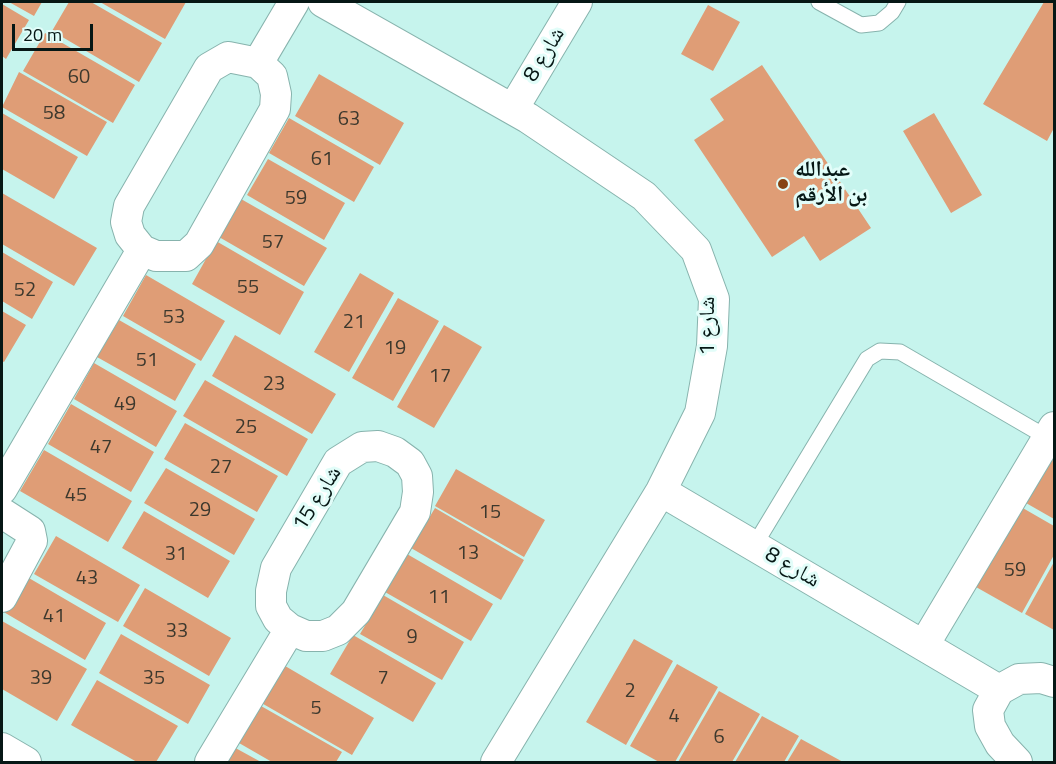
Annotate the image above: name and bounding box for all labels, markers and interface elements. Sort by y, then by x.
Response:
scale bar [15,12,96,50]
text: 20 m [23,21,62,48]
street label: شارع 8 [518,23,572,87]
house number: 60 [68,66,90,90]
house number: 58 [43,102,65,126]
house number: 63 [338,108,360,132]
house number: 61 [311,148,333,172]
place label: عبدالله بن الأرقم [795,158,867,210]
marker: عبدالله بن الأرقم [776,177,790,191]
house number: 59 [285,187,307,211]
house number: 57 [262,231,284,255]
house number: 55 [237,276,259,300]
house number: 52 [14,279,36,303]
street label: شارع 1 [696,297,722,355]
house number: 53 [163,306,185,330]
house number: 21 [343,311,365,335]
house number: 19 [384,337,406,361]
house number: 51 [136,349,158,373]
house number: 17 [429,365,451,389]
house number: 23 [263,373,285,397]
house number: 49 [114,393,136,417]
house number: 25 [235,416,257,440]
house number: 47 [90,436,112,460]
house number: 27 [210,456,232,480]
street label: شارع 15 [288,462,348,536]
house number: 45 [65,484,87,508]
house number: 29 [189,499,211,523]
house number: 15 [479,501,501,525]
house number: 13 [457,542,479,566]
street label: شارع 8 [760,542,824,594]
house number: 31 [165,543,187,567]
house number: 59 [1004,559,1026,583]
house number: 43 [76,567,98,591]
house number: 11 [428,586,450,610]
house number: 41 [43,605,65,629]
house number: 33 [166,620,188,644]
house number: 9 [406,626,418,650]
house number: 39 [30,667,52,691]
house number: 35 [143,667,165,691]
house number: 7 [377,667,389,691]
house number: 2 [624,680,636,704]
house number: 5 [310,697,322,721]
house number: 4 [668,705,680,729]
house number: 6 [713,726,725,750]

